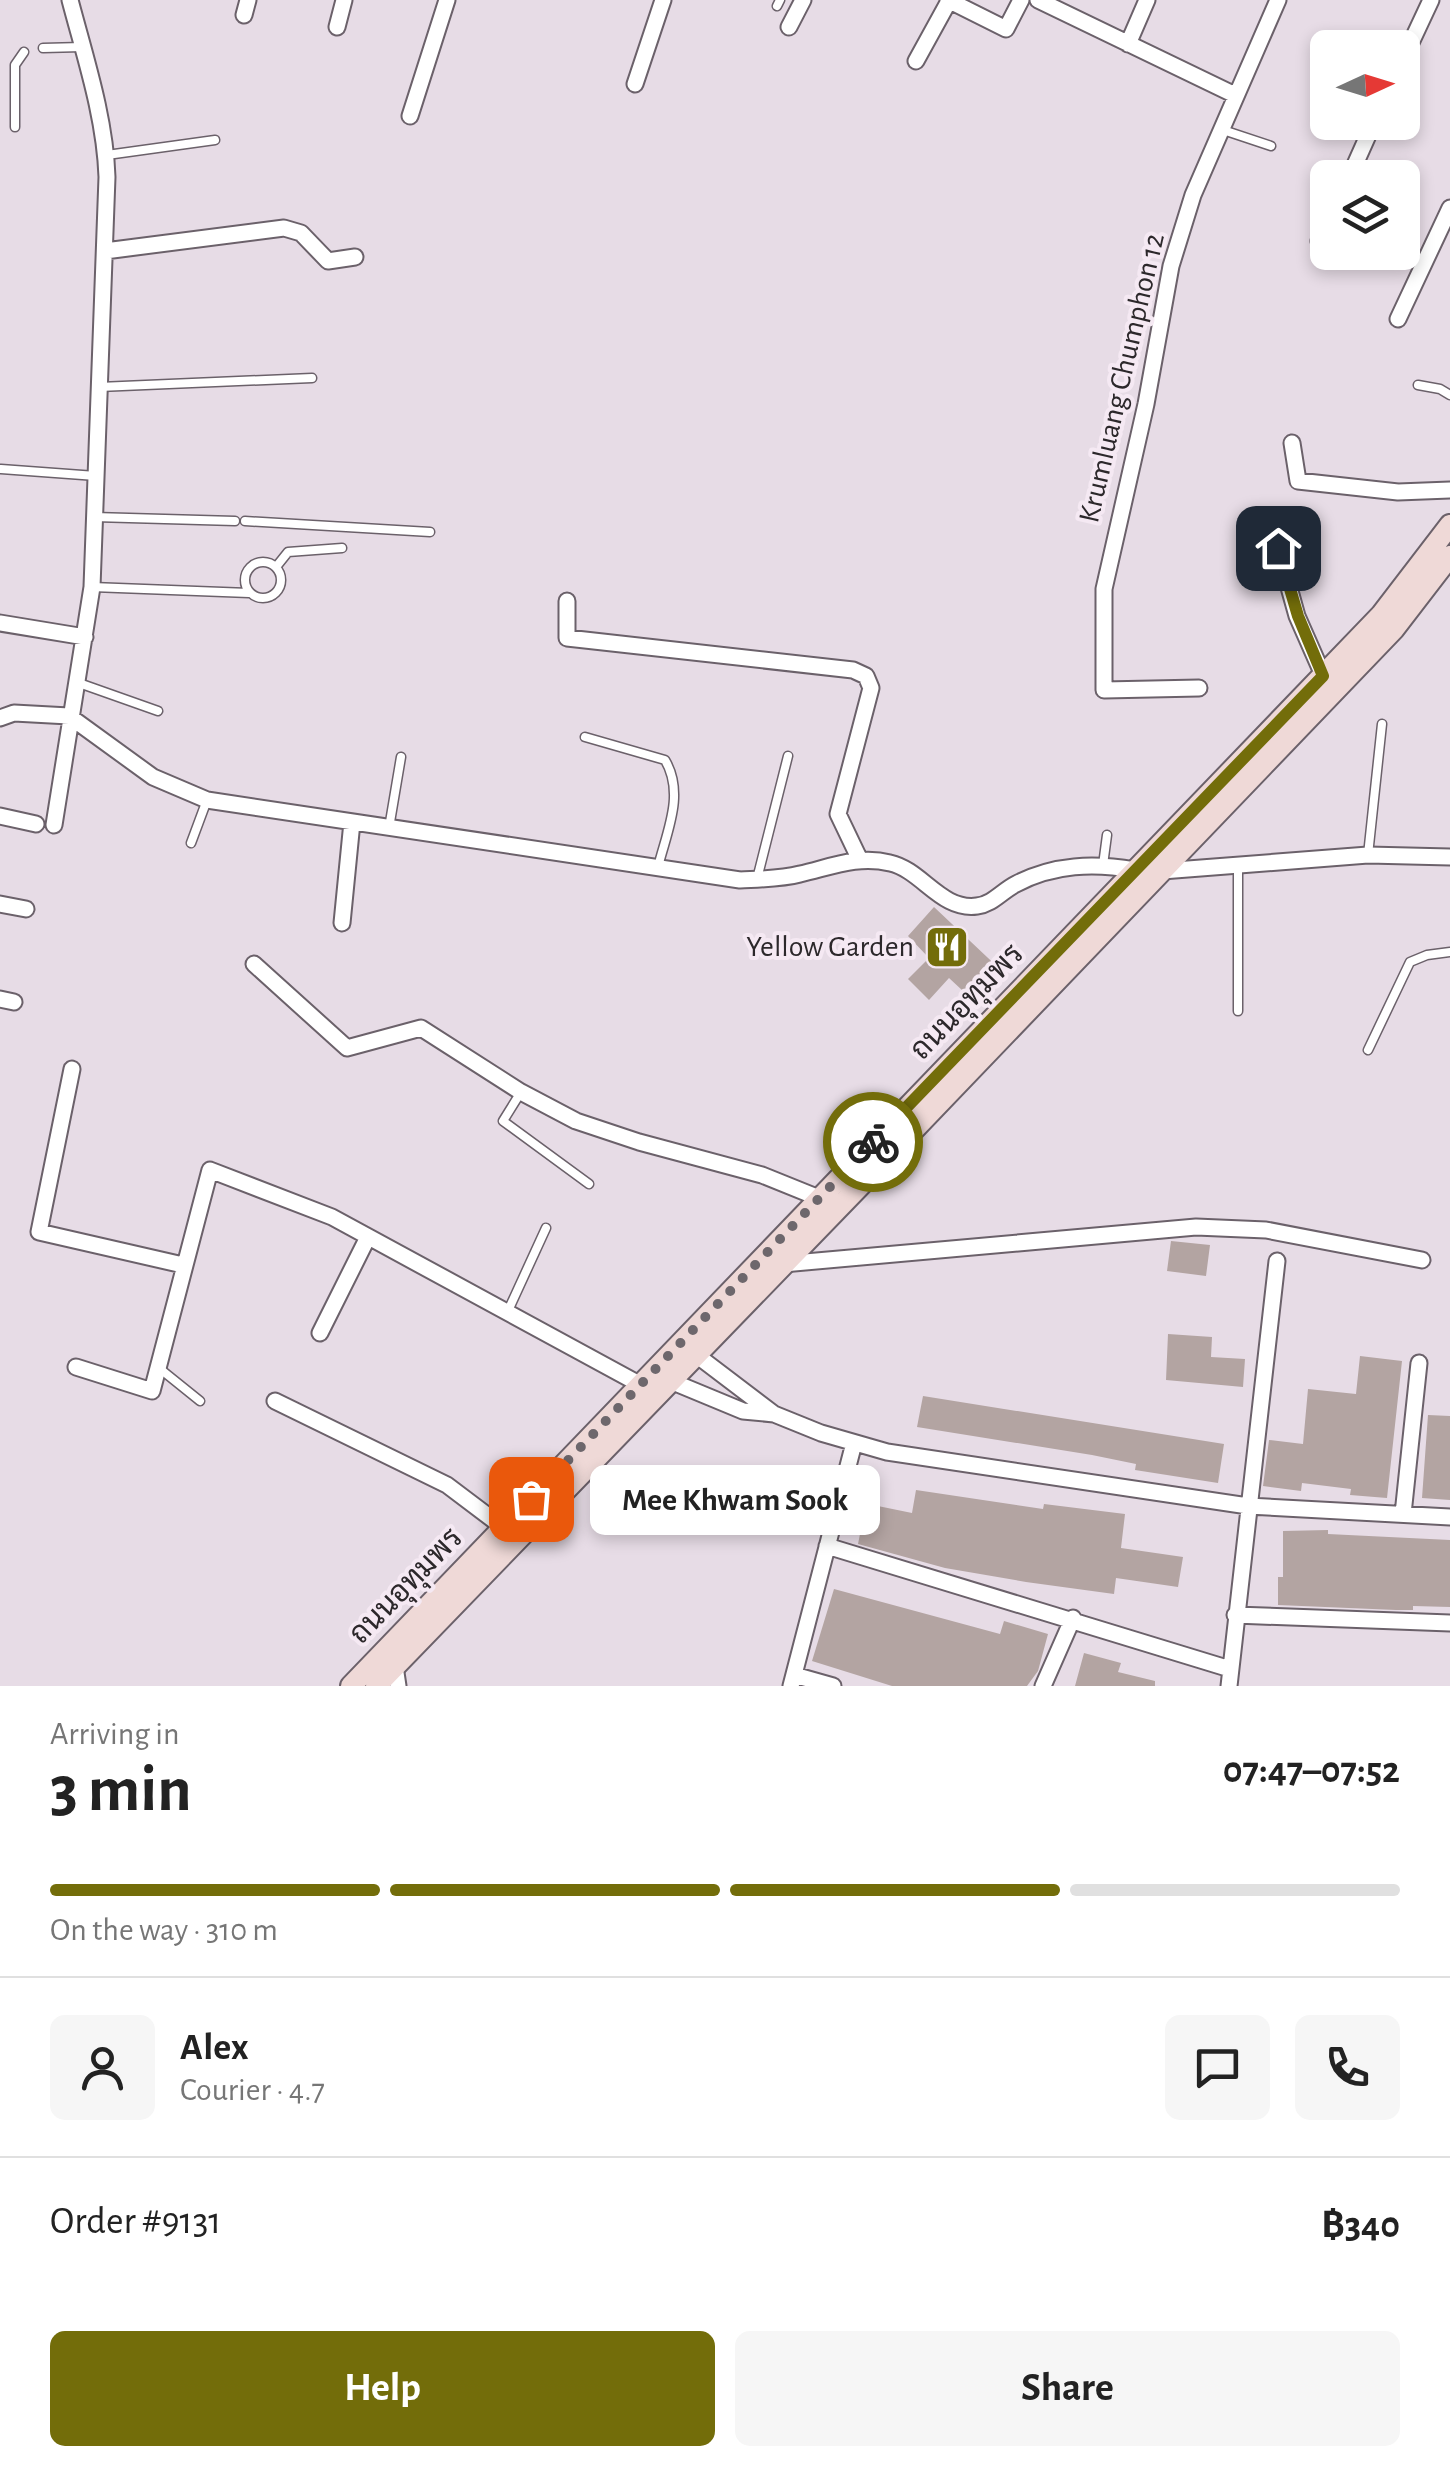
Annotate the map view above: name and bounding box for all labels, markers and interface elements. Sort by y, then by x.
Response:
north arrow [1310,30,1420,140]
map controls [1310,30,1420,270]
button: layers [1310,160,1420,270]
street label: Krumluang Chumphon 12 [1074,230,1170,526]
pin [1236,506,1321,591]
icon: home [1251,521,1306,576]
restaurant icon: Yellow Garden [924,924,970,970]
place label: Yellow Garden [746,932,914,962]
street label: ถนนอุทุมพร [905,939,1033,1069]
courier [823,1092,923,1192]
icon: bike [846,1115,901,1170]
pin [489,1457,574,1542]
callout: Mee Khwam Sook [591,1464,881,1534]
icon: bag [504,1472,559,1527]
text: Mee Khwam Sook [622,1484,848,1516]
street label: ถนนอุทุมพร [344,1523,472,1653]
text: Arriving in [50,1718,179,1750]
text: 07:47–07:52 [1223,1752,1400,1790]
text: 3 min [50,1758,192,1823]
text: On the way · 310 m [50,1914,278,1946]
button: person [50,2015,155,2120]
button: chat [1165,2015,1270,2120]
button: phone [1295,2015,1400,2120]
text: Alex [180,2029,249,2067]
text: Courier · 4.7 [180,2074,325,2106]
text: Order #9131 [50,2203,221,2241]
text: ฿340 [1322,2207,1400,2245]
button: Help [50,2331,715,2446]
button: Share [735,2331,1400,2446]

